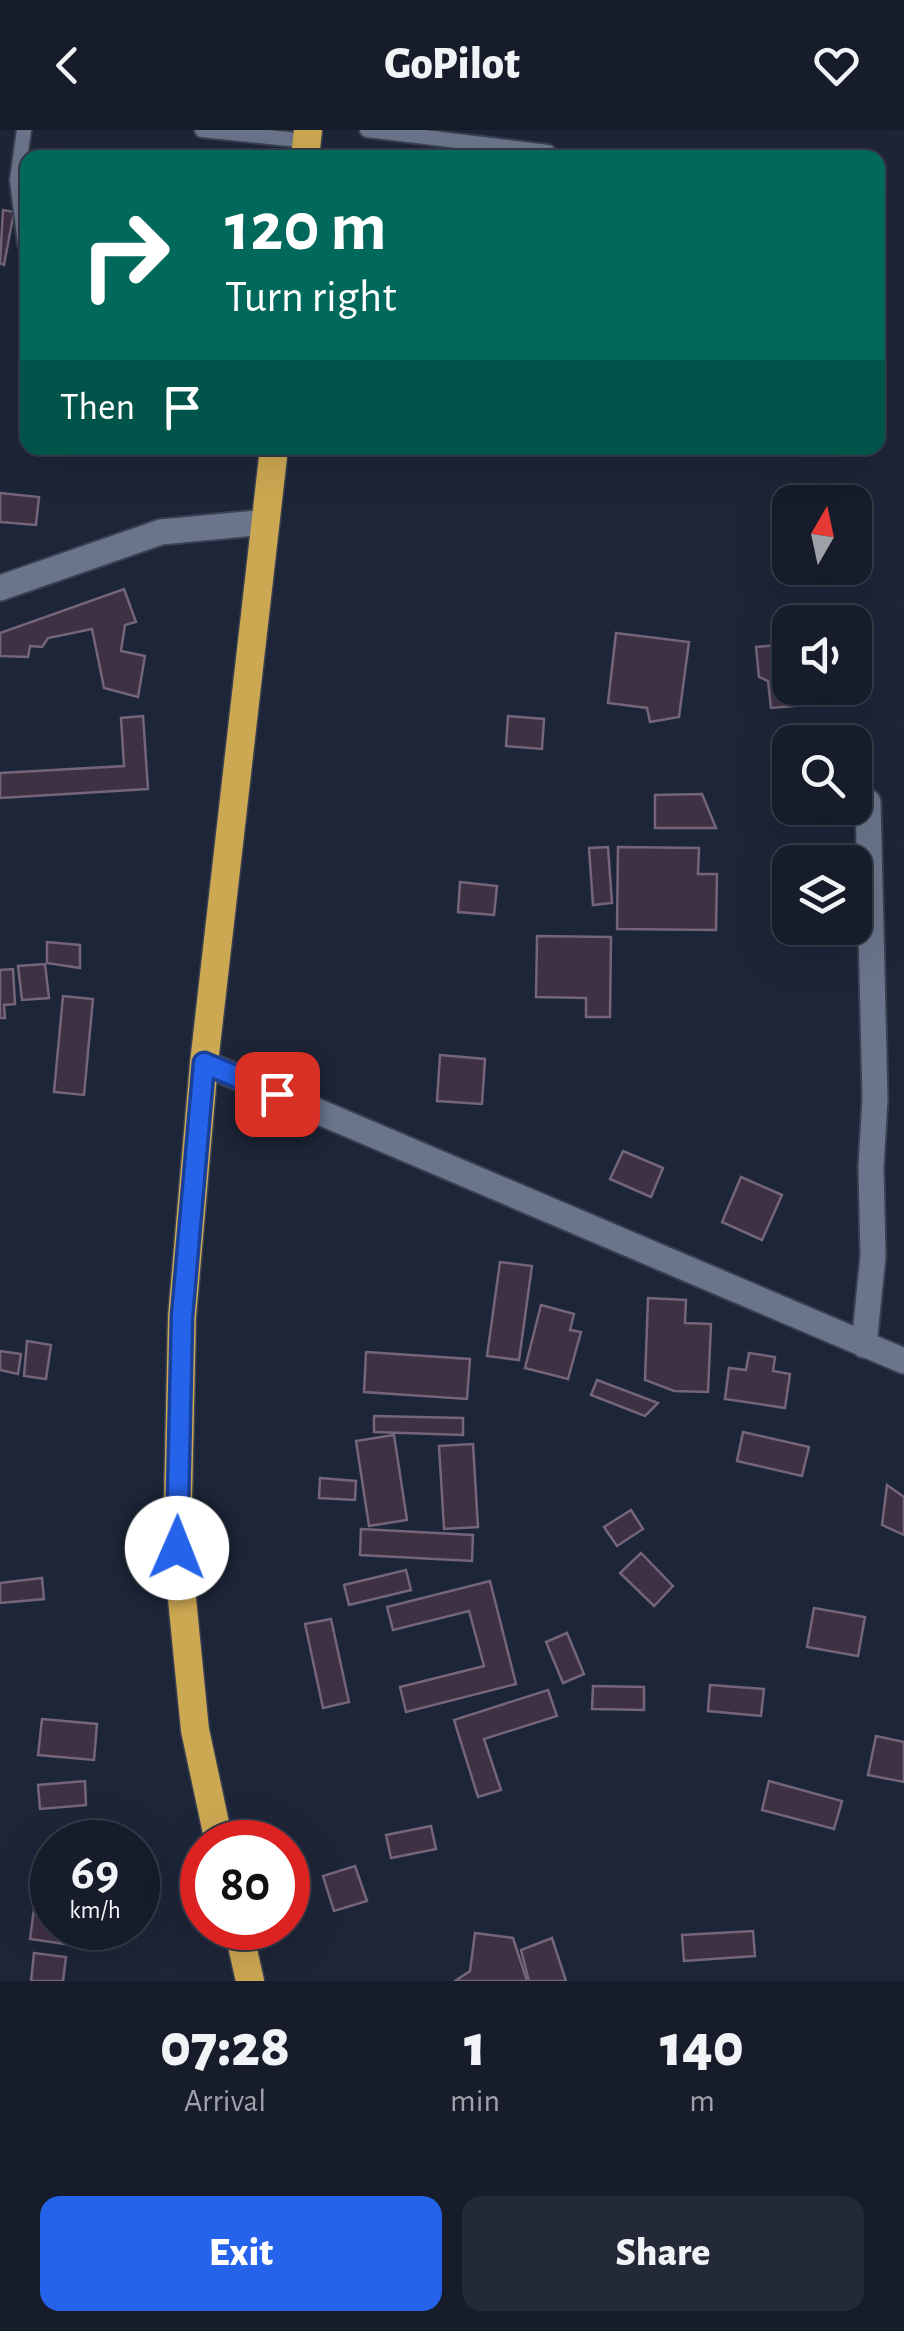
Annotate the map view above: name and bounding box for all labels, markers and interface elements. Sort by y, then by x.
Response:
icon: back [40,38,95,93]
icon: heart [809,38,864,93]
text: GoPilot [384,42,520,87]
icon: right [60,190,190,320]
text: 120 m [225,193,387,263]
text: Turn right [225,275,397,320]
icon: arrive [155,380,210,435]
text: Then [60,389,135,427]
north arrow [772,485,872,585]
map controls [772,485,872,945]
button: sound [772,605,872,705]
button: search [772,725,872,825]
button: layers [772,845,872,945]
pin [235,1052,320,1137]
icon: arrive [250,1067,305,1122]
position arrow [125,1496,229,1600]
speed limit sign: 80 [180,1820,310,1950]
text: 69 [71,1848,119,1898]
text: km/h [69,1898,121,1923]
text: 07:28 [160,2017,290,2077]
text: 1 [464,2017,486,2077]
text: 140 [660,2017,744,2077]
text: Arrival [184,2085,266,2117]
text: min [450,2085,500,2117]
text: m [689,2085,715,2117]
button: Exit [40,2196,442,2311]
button: Share [462,2196,864,2311]

